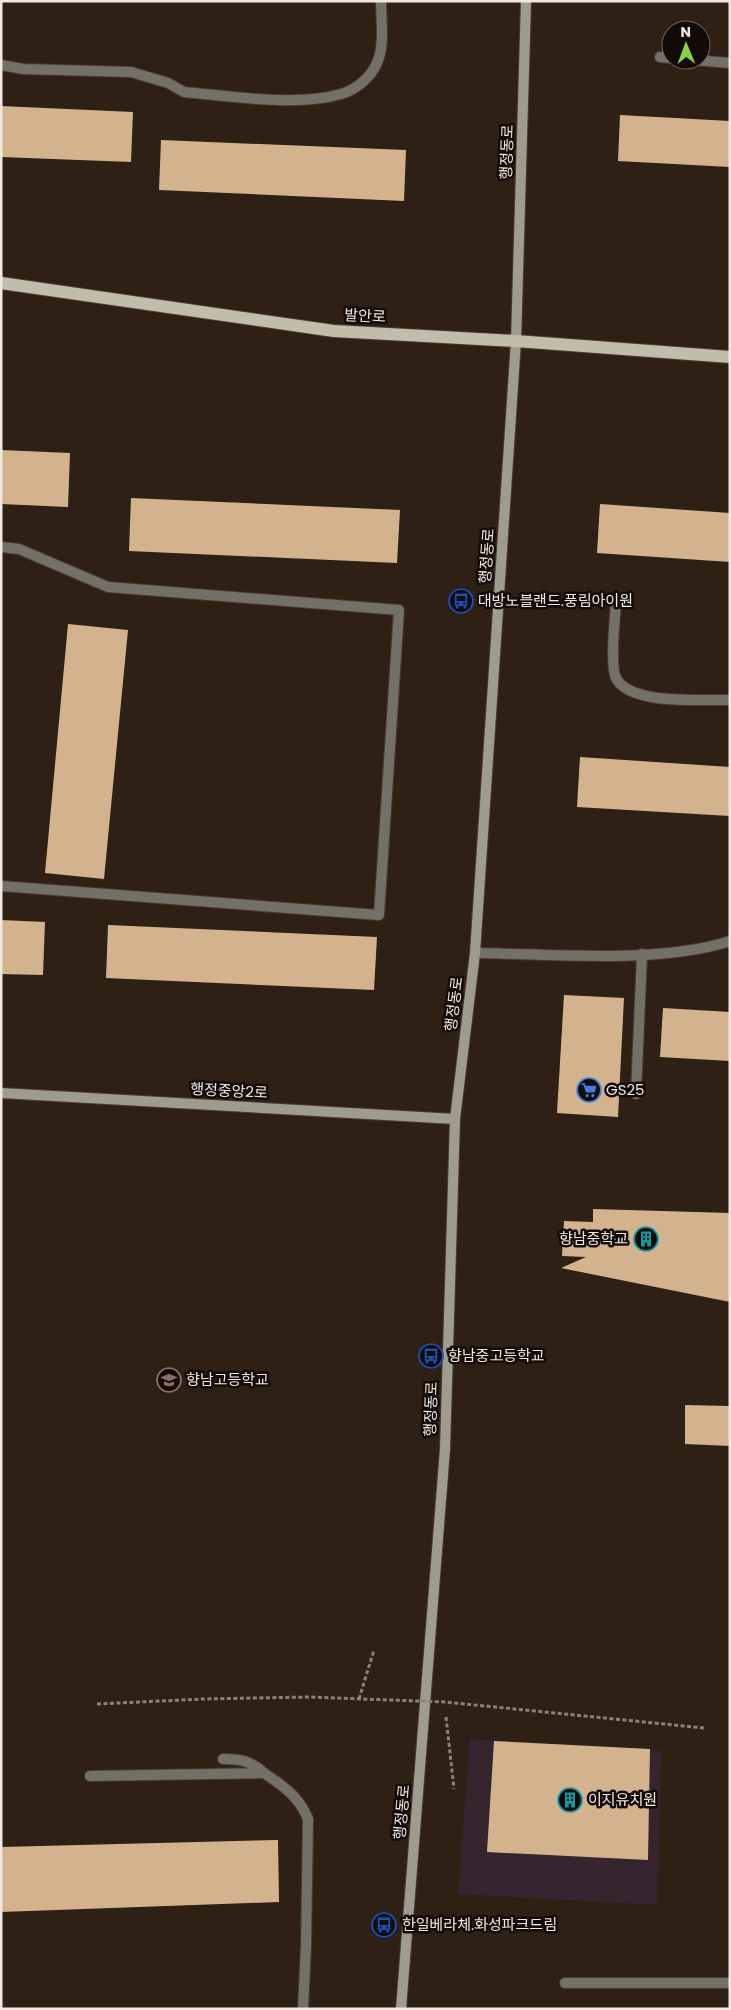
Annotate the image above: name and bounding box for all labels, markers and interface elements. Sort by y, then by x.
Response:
north arrow [661,20,711,70]
text: N [680,22,691,42]
street label: 행정동로 [495,124,518,180]
street label: 발안로 [344,304,386,327]
street label: 행정동로 [474,528,499,584]
bus stop icon: 대방노블랜드.풍림아이원 [448,588,474,614]
place label: 대방노블랜드.풍림아이원 [478,590,633,611]
street label: 행정동로 [440,975,467,1033]
supermarket icon: GS25 [576,1077,602,1103]
street label: 행정중앙2로 [190,1078,268,1103]
place label: GS25 [606,1079,645,1100]
building icon: 향남중학교 [633,1226,659,1252]
place label: 향남중학교 [559,1228,628,1249]
bus stop icon: 향남중고등학교 [418,1343,444,1369]
place label: 향남중고등학교 [448,1345,545,1366]
school or university icon: 향남고등학교 [156,1367,182,1393]
place label: 향남고등학교 [186,1369,269,1390]
street label: 행정동로 [419,1381,442,1437]
street label: 행정동로 [389,1784,414,1840]
building icon: 이지유치원 [557,1787,583,1813]
place label: 이지유치원 [588,1789,657,1810]
bus stop icon: 한일베라체.화성파크드림 [371,1912,397,1938]
place label: 한일베라체.화성파크드림 [402,1914,557,1935]

